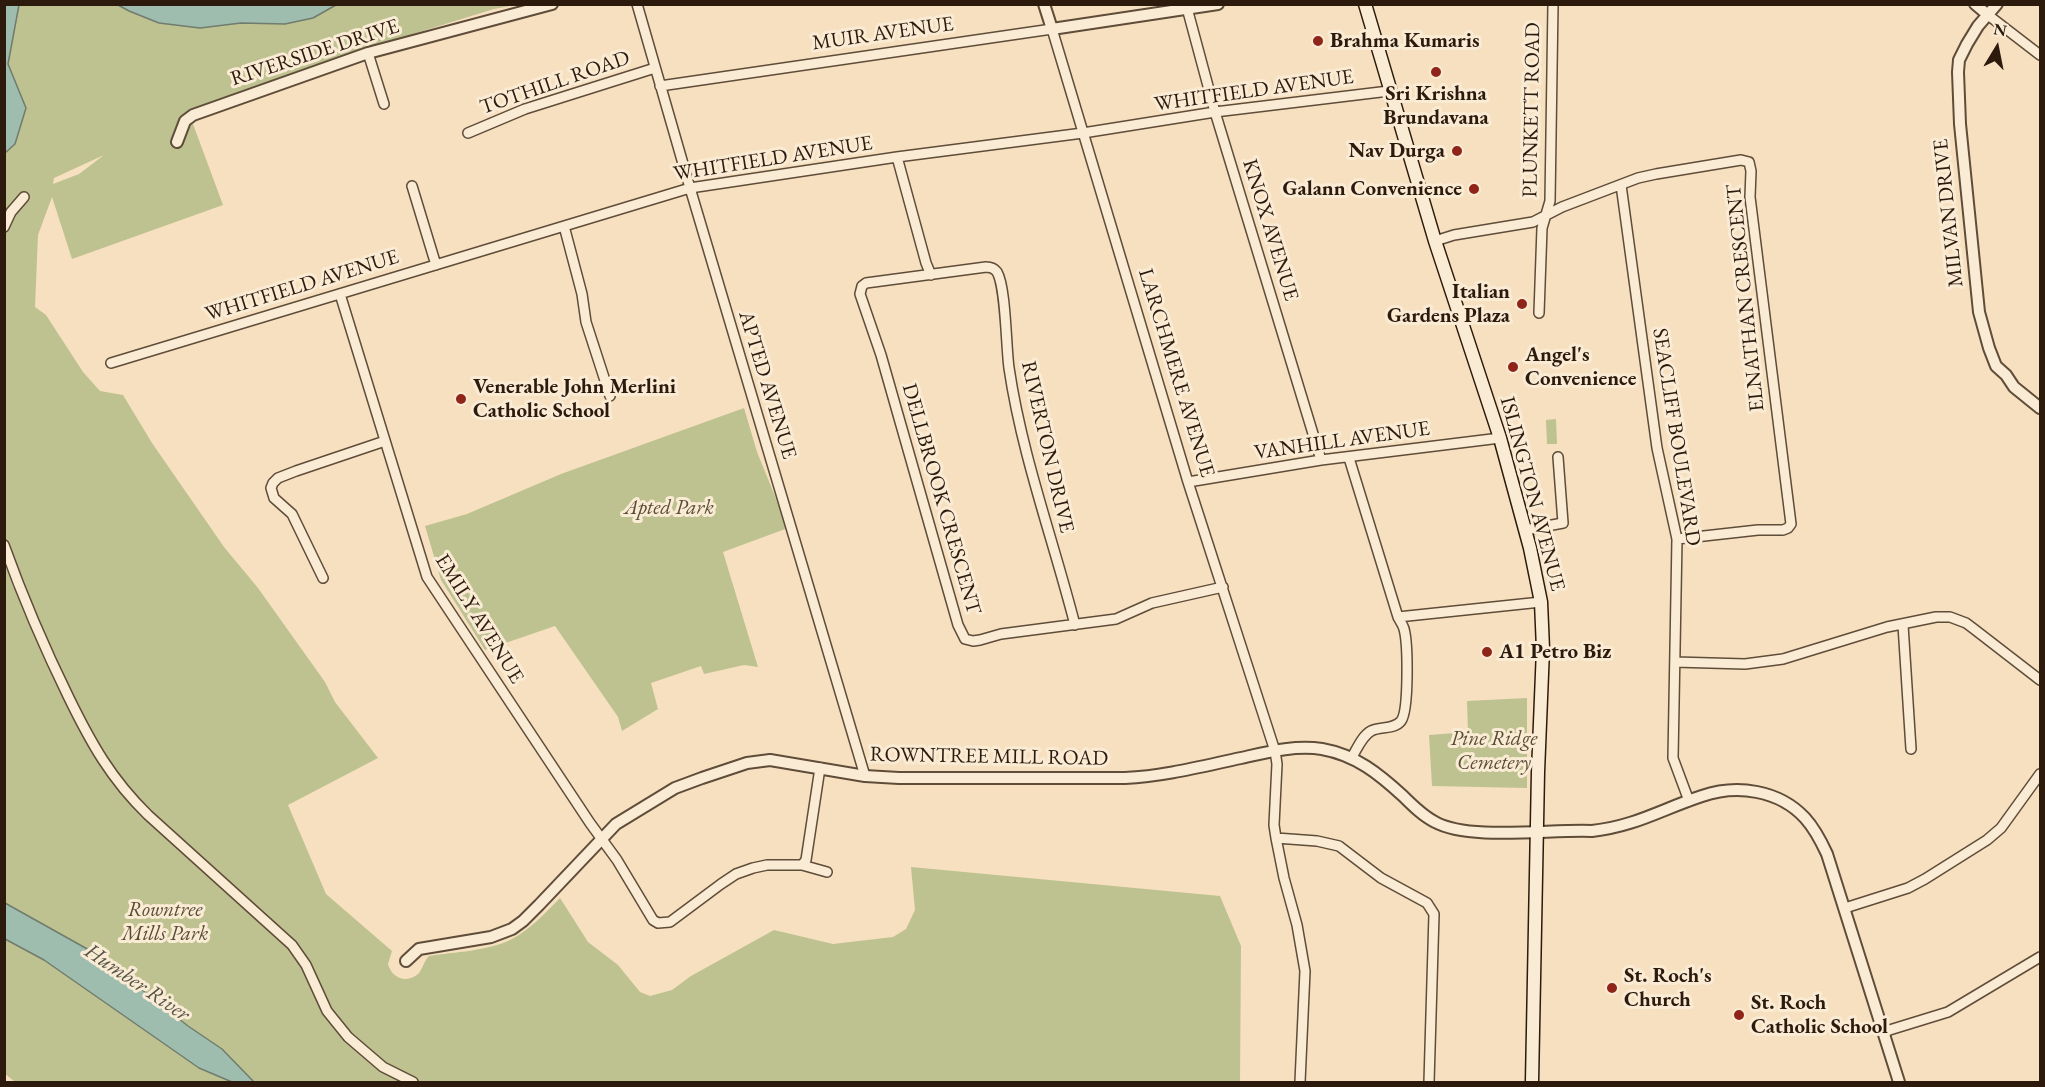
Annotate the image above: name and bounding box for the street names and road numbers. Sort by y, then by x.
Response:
street label: MUIR AVENUE [811,12,955,56]
street label: RIVERSIDE DRIVE [228,14,402,92]
street label: PLUNKETT ROAD [1518,22,1546,198]
street label: TOTHILL ROAD [477,46,633,120]
street label: WHITFIELD AVENUE [1153,65,1355,117]
street label: WHITFIELD AVENUE [672,131,874,187]
street label: MILVAN DRIVE [1929,138,1969,288]
street label: KNOX AVENUE [1236,156,1304,304]
street label: ELNATHAN CRESCENT [1722,183,1770,413]
street label: WHITFIELD AVENUE [202,245,402,327]
street label: LARCHMERE AVENUE [1132,266,1220,480]
street label: APTED AVENUE [732,308,802,462]
street label: SEACLIFF BOULEVARD [1646,326,1706,548]
street label: RIVERTON DRIVE [1015,359,1079,535]
street label: DELLBROOK CRESCENT [896,381,986,617]
street label: ISLINGTON AVENUE [1494,394,1570,594]
street label: VANHILL AVENUE [1253,416,1431,466]
street label: EMILY AVENUE [429,550,529,688]
street label: ROWNTREE MILL ROAD [870,742,1108,772]

